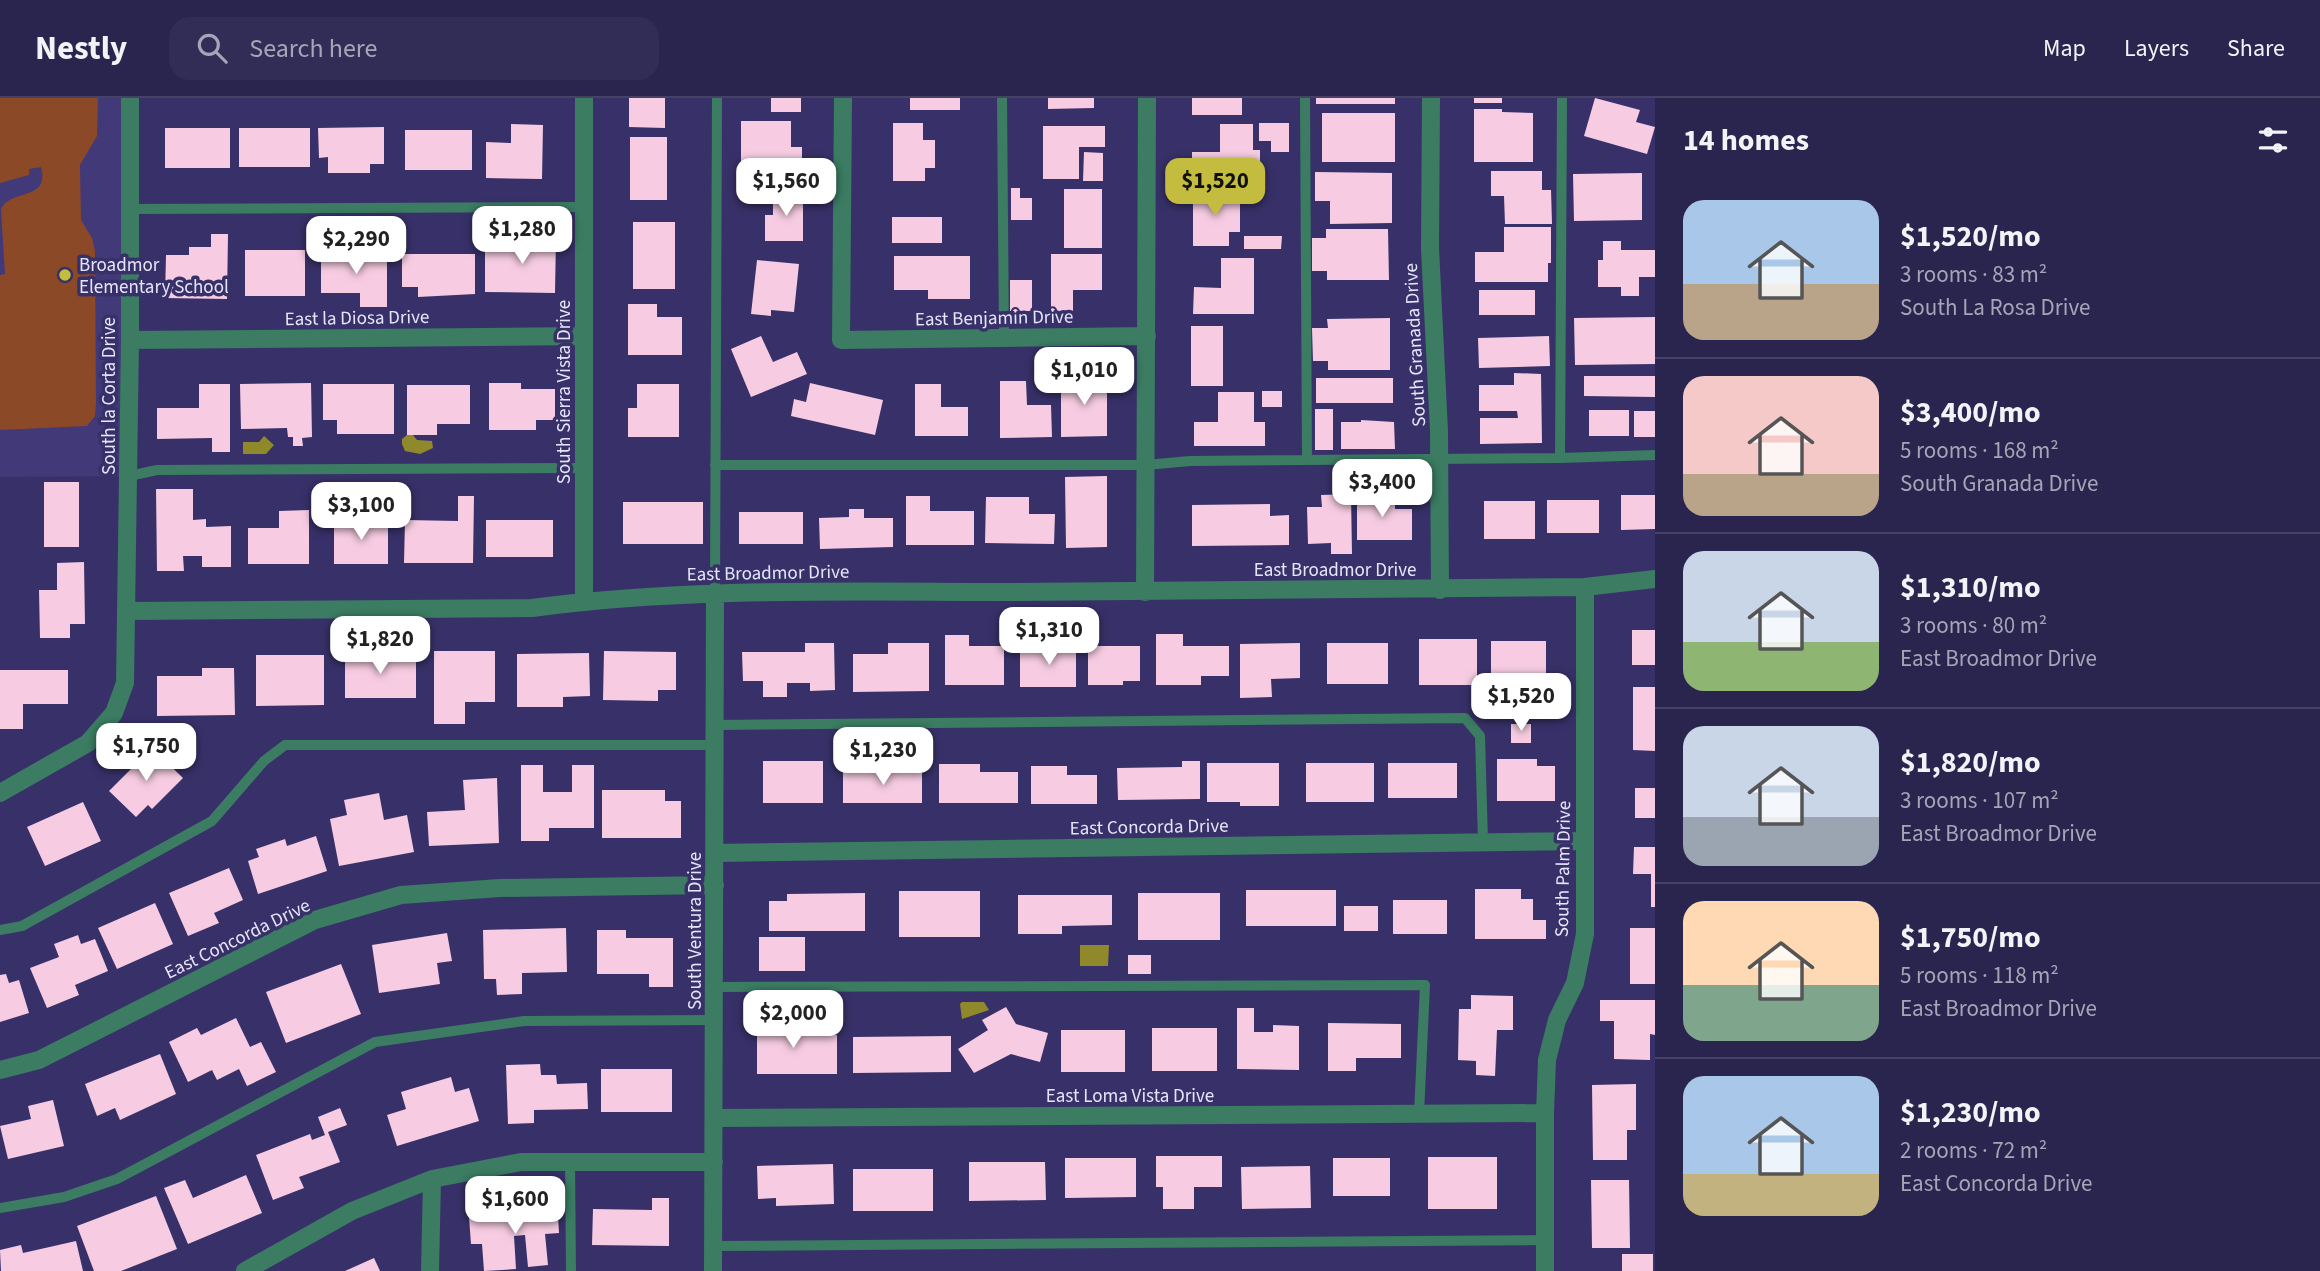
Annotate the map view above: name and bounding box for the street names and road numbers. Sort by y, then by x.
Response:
street label: South Granada Drive [1398,262,1433,427]
street label: South Sierra Vista Drive [551,300,578,484]
street label: East la Diosa Drive [284,304,430,333]
street label: East Benjamin Drive [915,304,1073,333]
street label: South la Corta Drive [96,317,123,475]
street label: East Broadmor Drive [1254,557,1416,584]
street label: East Broadmor Drive [686,559,850,588]
street label: South Palm Drive [1549,801,1578,937]
street label: East Concorda Drive [1069,813,1229,842]
street label: South Ventura Drive [682,852,709,1010]
street label: East Concorda Drive [160,892,315,986]
street label: East Loma Vista Drive [1046,1083,1214,1110]

